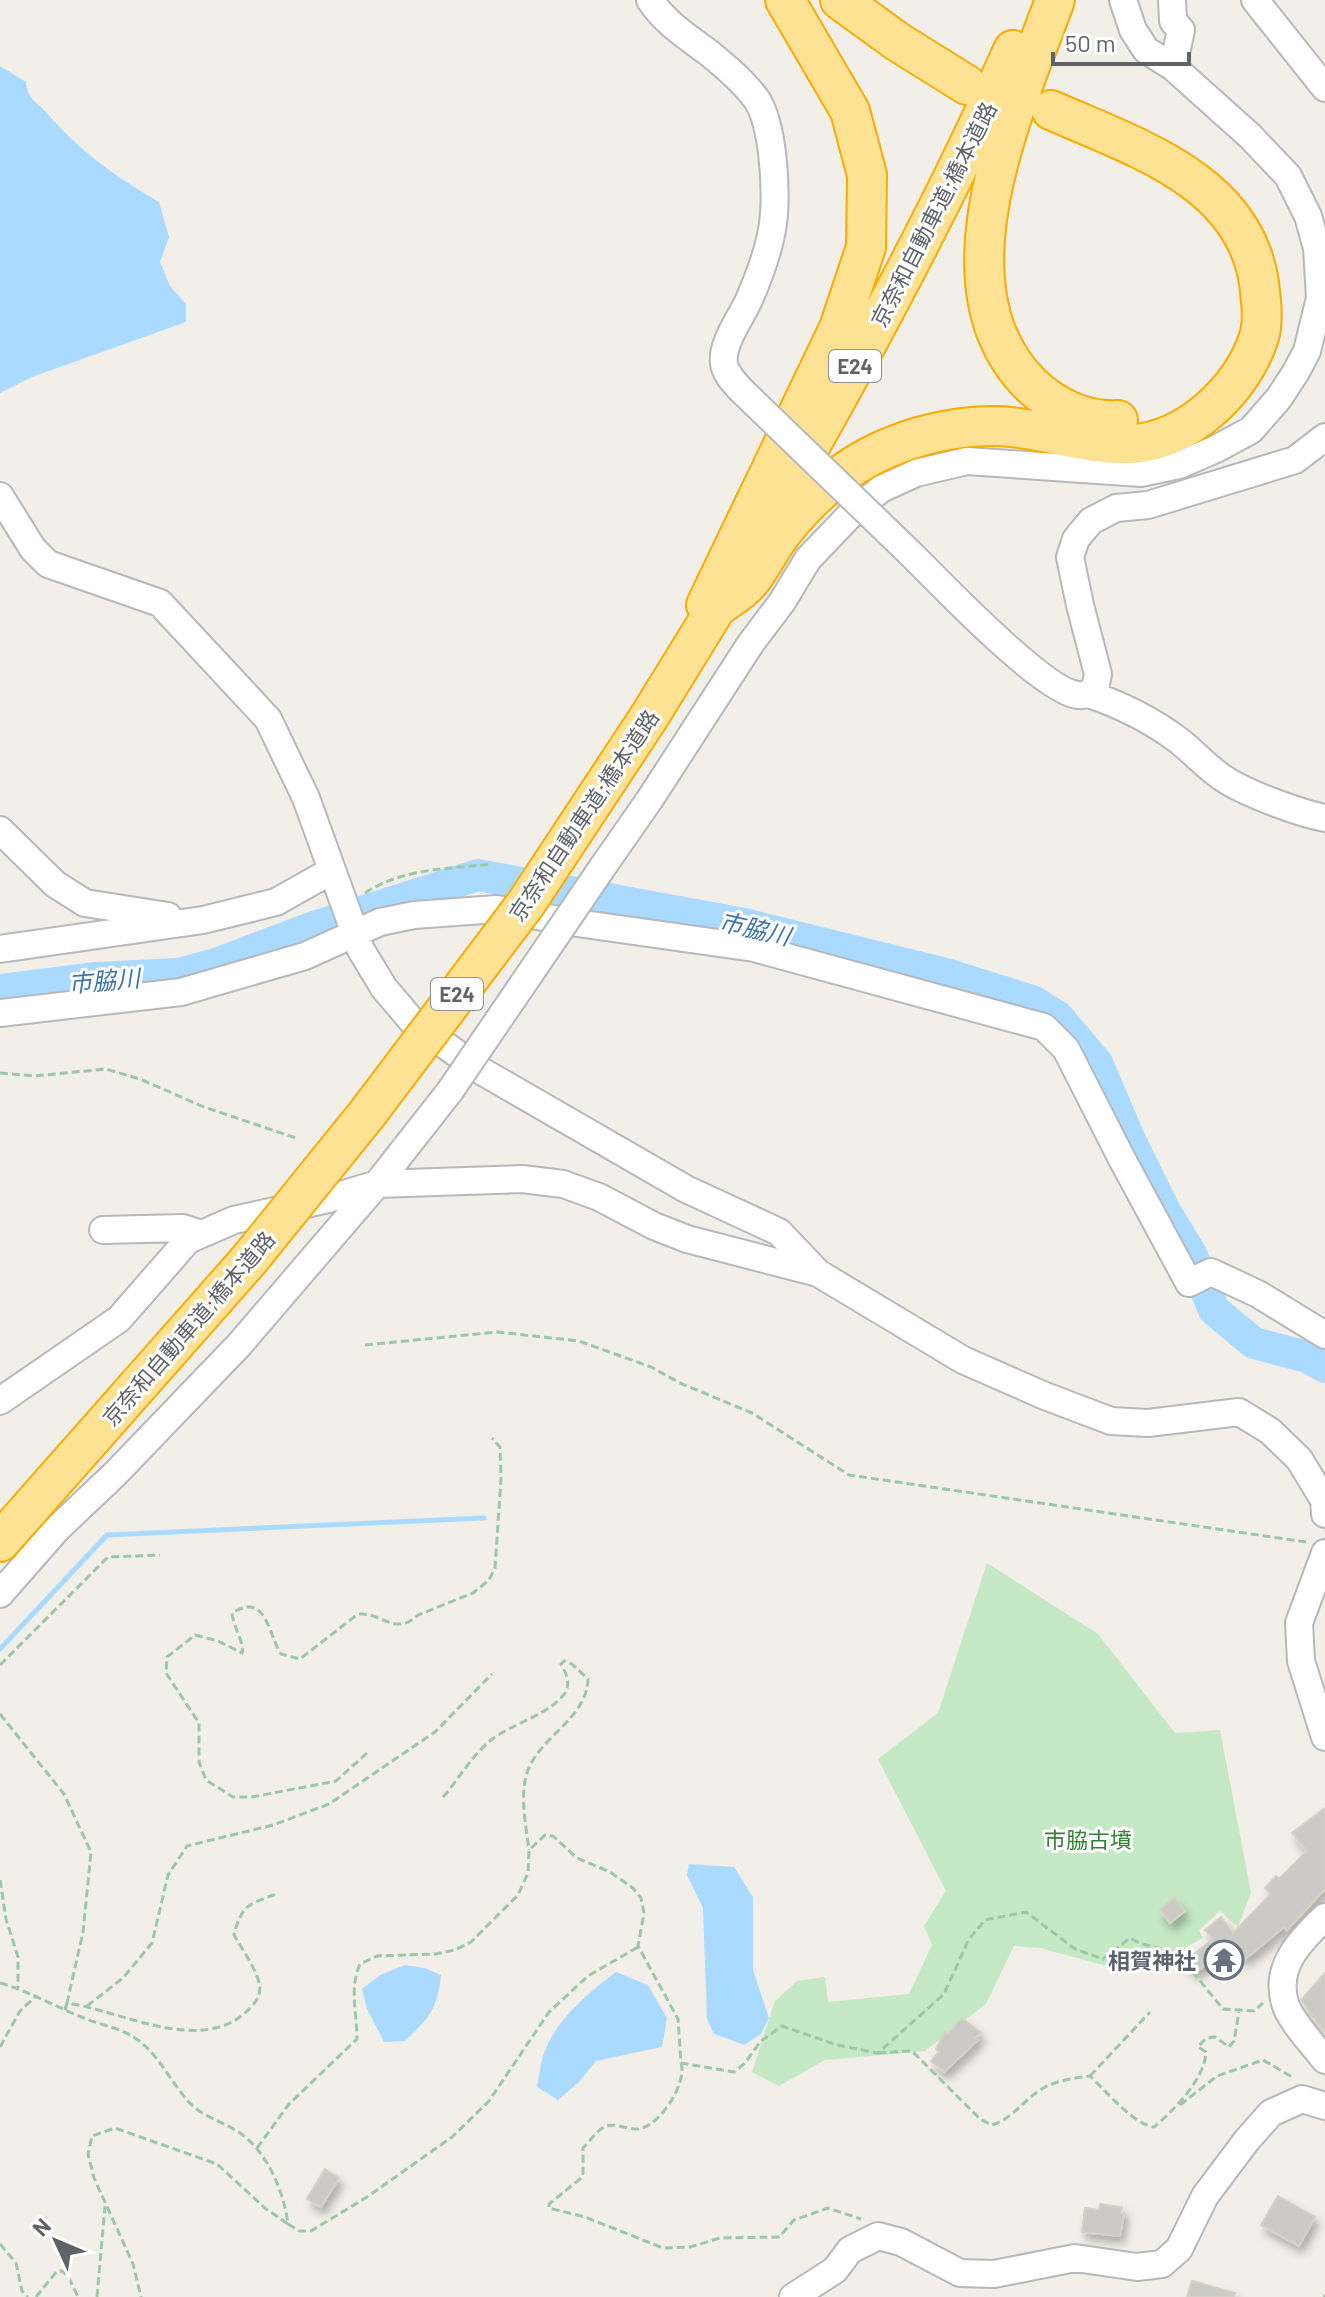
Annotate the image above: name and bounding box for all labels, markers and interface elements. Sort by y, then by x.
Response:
scale bar [1053,16,1189,66]
text: 50 m [1065,28,1116,57]
street label: 京奈和自動車道;橋本道路 [865,97,1001,331]
road number: E24 [829,350,881,382]
street label: 京奈和自動車道;橋本道路 [503,705,663,925]
water label: 市脇川 [717,906,796,951]
water label: 市脇川 [67,962,144,998]
road number: E24 [431,978,483,1010]
street label: 京奈和自動車道;橋本道路 [97,1226,279,1430]
park label: 市脇古墳 [1044,1826,1132,1852]
temple icon: 相賀神社 [1203,1939,1245,1981]
place label: 相賀神社 [1108,1947,1196,1973]
north arrow [16,2201,96,2281]
text: N [26,2212,55,2241]

